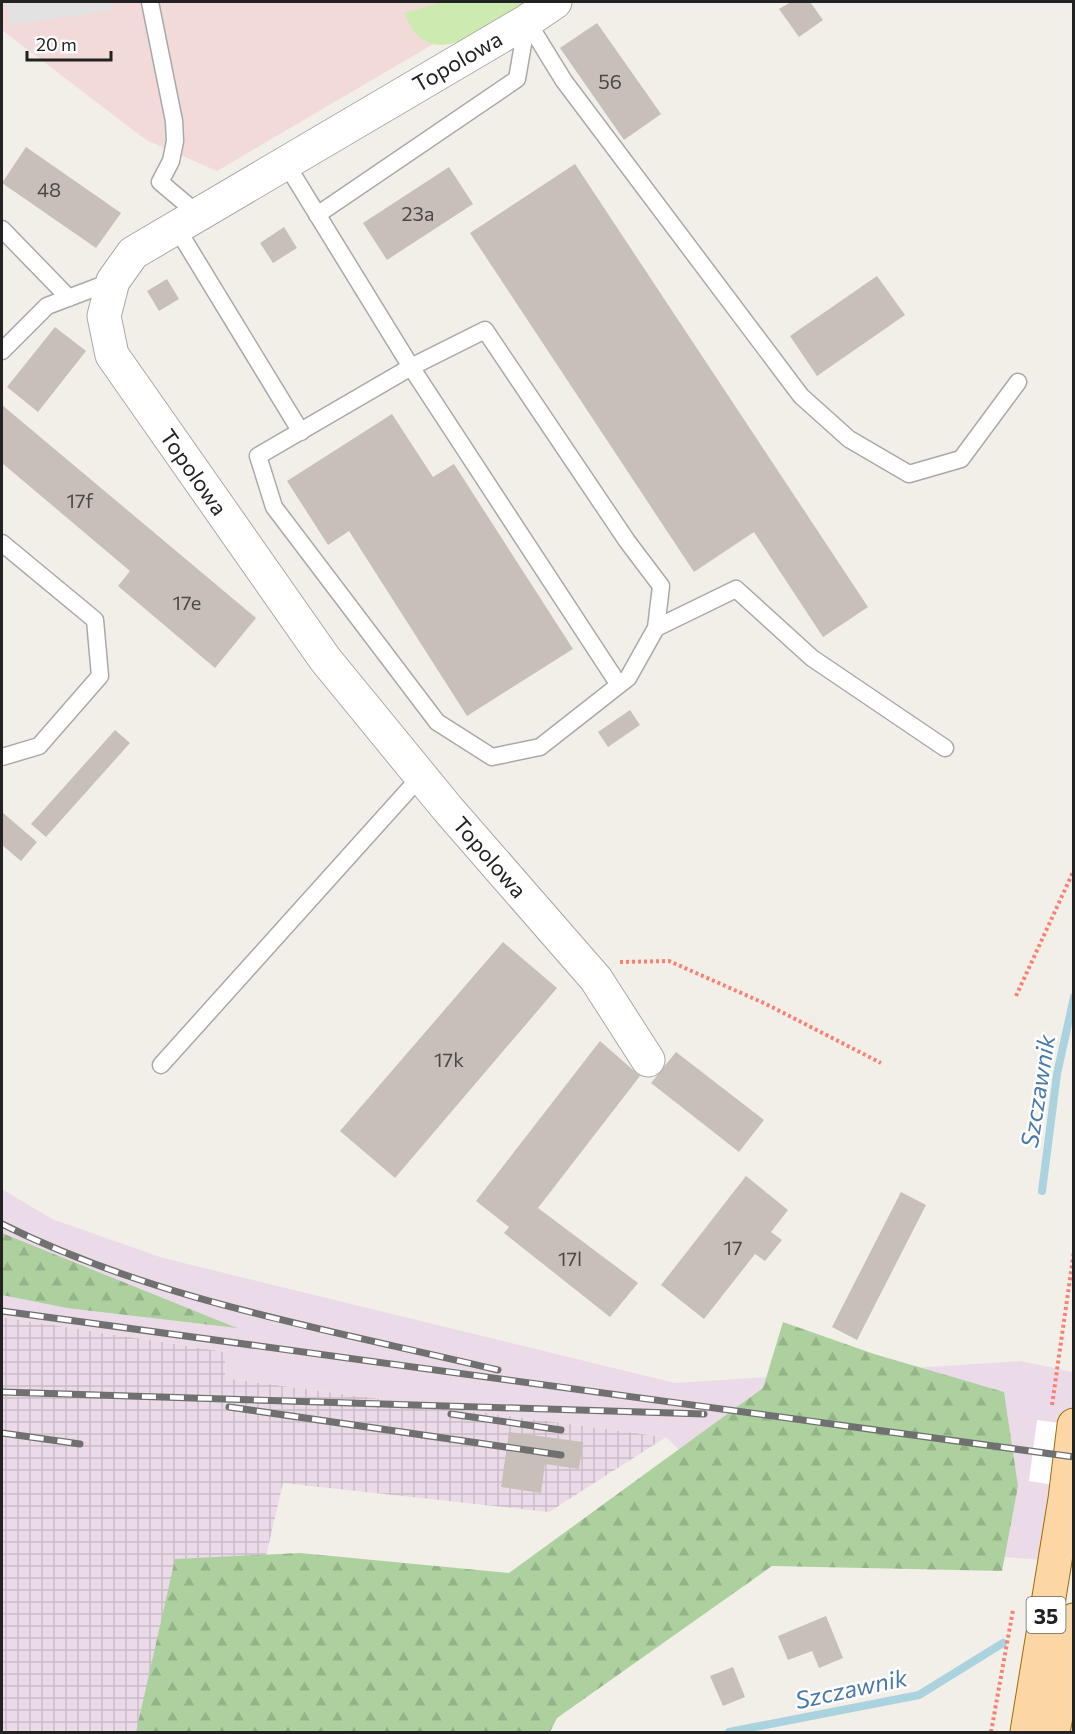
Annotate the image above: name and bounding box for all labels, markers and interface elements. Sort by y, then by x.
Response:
scale bar [27,24,111,62]
street label: Topolowa [407,25,507,97]
text: 20 m [36,33,77,55]
house number: 56 [598,69,622,93]
house number: 48 [37,177,61,201]
house number: 23a [402,201,434,225]
street label: Topolowa [155,424,233,520]
house number: 17f [66,488,94,512]
house number: 17e [173,590,201,614]
street label: Topolowa [447,811,533,903]
water label: Szczawnik [1014,1031,1060,1150]
house number: 17k [434,1047,464,1071]
house number: 17 [723,1235,743,1259]
house number: 17l [558,1246,582,1270]
road number: 35 [1026,1597,1066,1633]
water label: Szczawnik [792,1662,911,1714]

